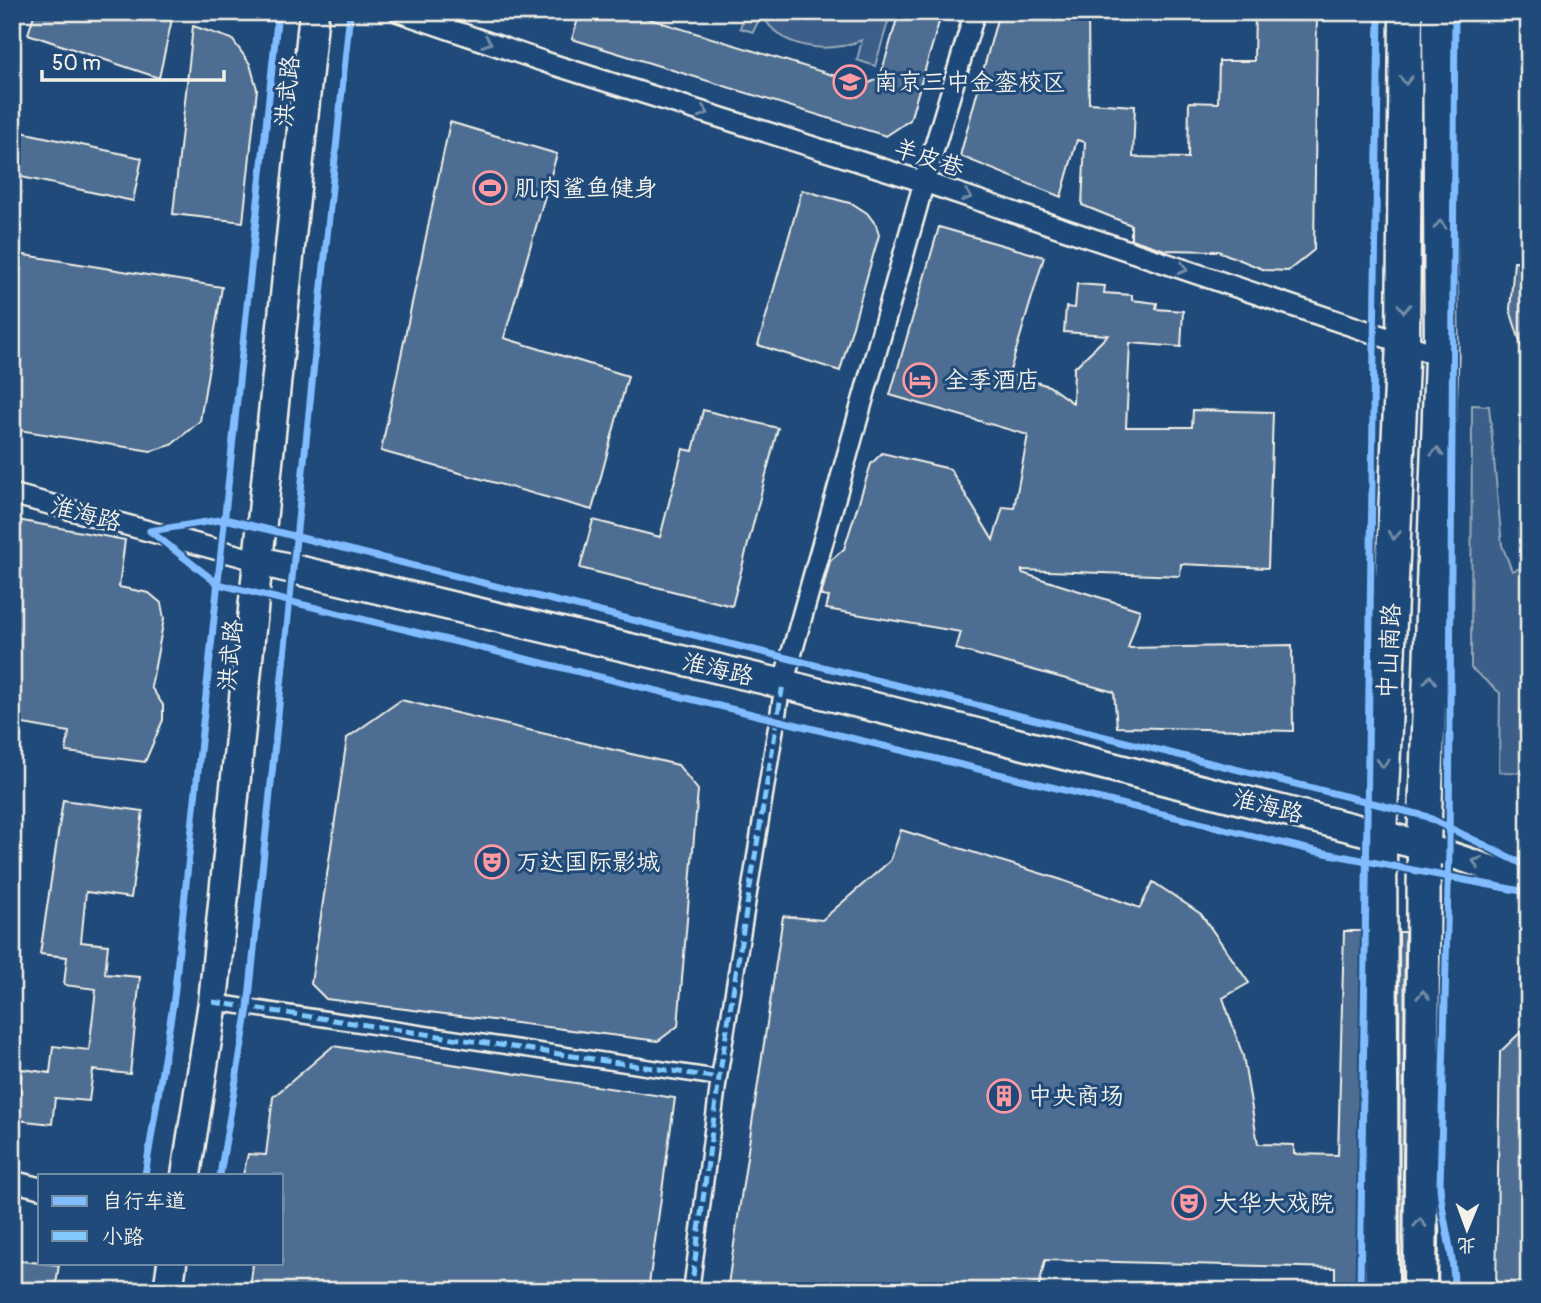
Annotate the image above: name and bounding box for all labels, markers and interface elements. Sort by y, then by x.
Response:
one-way arrow [481,34,493,48]
scale bar [42,38,224,82]
text: 50 m [52,50,101,77]
street label: 洪武路 [269,54,306,128]
school or university icon: 南京三中金銮校区 [831,63,869,101]
place label: 南京三中金銮校区 [874,68,1066,97]
one-way arrow [1398,75,1413,86]
one-way arrow [697,104,709,118]
street label: 羊皮巷 [890,134,968,183]
sports icon: 肌肉鲨鱼健身 [471,169,509,207]
place label: 肌肉鲨鱼健身 [514,174,658,203]
one-way arrow [960,188,973,202]
one-way arrow [1432,219,1448,230]
one-way arrow [1176,261,1188,275]
one-way arrow [1396,303,1412,314]
hotel icon: 全季酒店 [901,361,939,399]
place label: 全季酒店 [944,366,1040,395]
one-way arrow [1430,447,1445,458]
street label: 淮海路 [47,491,124,538]
one-way arrow [1387,530,1402,541]
street label: 中山南路 [1373,602,1406,700]
street label: 洪武路 [212,618,249,692]
street label: 淮海路 [680,647,756,692]
one-way arrow [1422,674,1437,685]
one-way arrow [1376,757,1391,768]
street label: 淮海路 [1229,784,1306,829]
theatre icon: 万达国际影城 [473,843,511,881]
place label: 万达国际影城 [516,848,660,877]
one-way arrow [1471,856,1484,870]
one-way arrow [1415,989,1431,1000]
building icon: 中央商场 [985,1077,1023,1115]
place label: 中央商场 [1028,1082,1124,1111]
legend [38,1174,284,1264]
theatre icon: 大华大戏院 [1170,1184,1208,1222]
text: 自行车道 [102,1188,186,1215]
place label: 大华大戏院 [1214,1189,1334,1218]
north arrow [1432,1194,1502,1264]
one-way arrow [1412,1217,1428,1227]
text: 小路 [102,1224,144,1251]
text: 北 [1457,1233,1476,1257]

